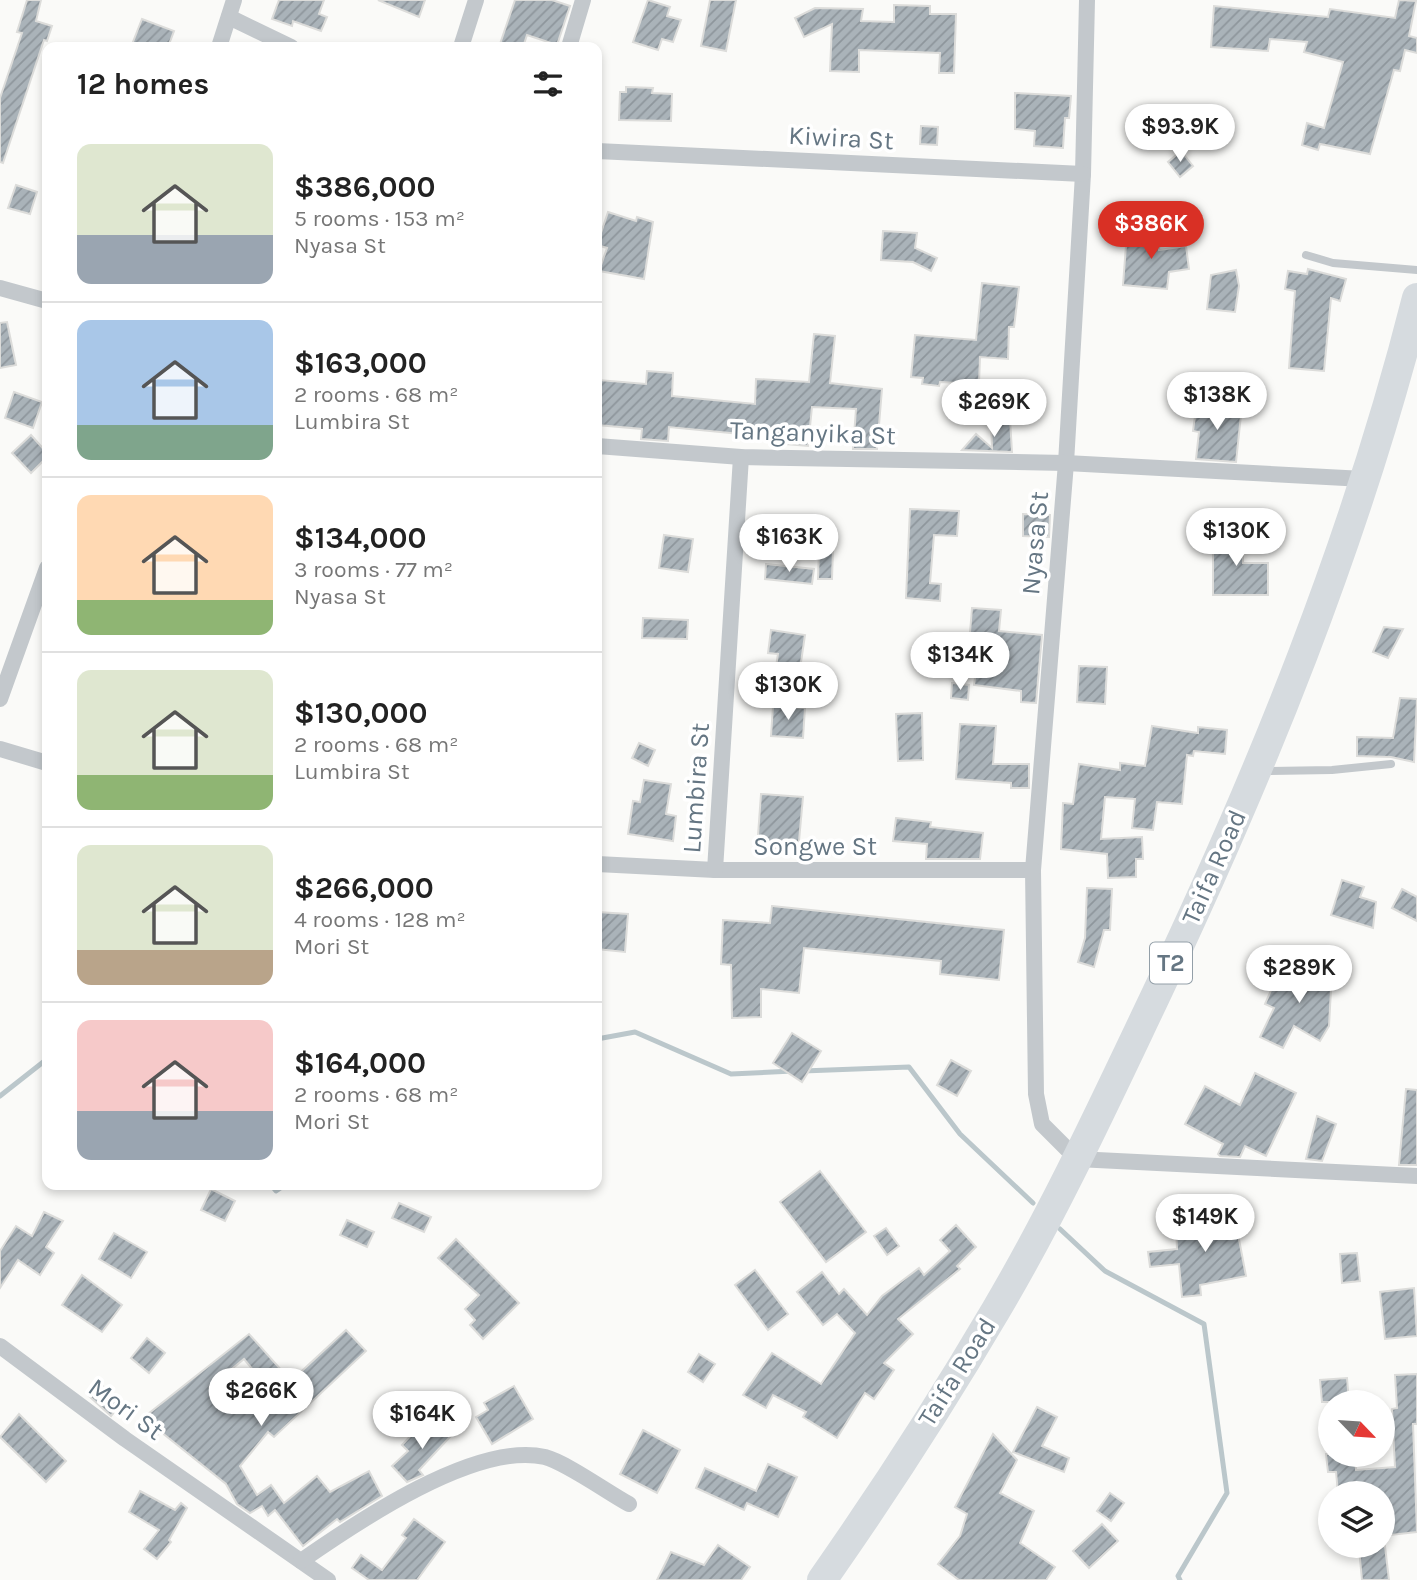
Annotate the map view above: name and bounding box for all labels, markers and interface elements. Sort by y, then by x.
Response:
icon: filters [529,65,567,103]
text: 12 homes [77,66,209,102]
pin: $93.9K [1123,104,1237,164]
text: $93.9K [1141,113,1219,140]
street label: Kiwira St [788,120,895,156]
text: $386,000 [294,169,435,205]
icon: home [133,172,217,256]
pin: $386K [1102,202,1200,261]
text: 5 rooms · 153 m² [294,205,465,232]
text: $386K [1114,210,1188,237]
text: Nyasa St [294,232,386,259]
text: $163,000 [294,345,427,381]
icon: home [133,348,217,432]
pin: $138K [1168,372,1266,432]
pin: $269K [945,380,1043,439]
text: 2 rooms · 68 m² [294,381,458,408]
text: $138K [1183,381,1251,408]
text: $269K [958,388,1030,415]
text: Lumbira St [294,408,410,435]
street label: Tanganyika St [730,415,897,451]
street label: Nyasa St [1015,490,1055,596]
pin: $130K [1187,508,1285,568]
pin: $163K [740,514,838,574]
text: $130K [1202,517,1270,544]
text: $134,000 [294,520,426,556]
icon: home [133,523,217,607]
text: $163K [755,523,823,550]
text: 3 rooms · 77 m² [294,556,453,583]
text: Nyasa St [294,583,386,610]
pin: $134K [911,632,1009,692]
text: $134K [926,641,994,668]
pin: $130K [739,662,837,722]
text: $130K [754,671,822,698]
text: $130,000 [294,695,428,731]
icon: home [133,698,217,782]
street label: Lumbira St [676,721,716,854]
text: 2 rooms · 68 m² [294,731,458,758]
text: Lumbira St [294,758,410,785]
street label: Taifa Road [1175,805,1253,929]
street label: Songwe St [753,831,877,862]
text: $266,000 [294,870,434,906]
icon: home [133,873,217,957]
text: 4 rooms · 128 m² [294,906,466,933]
text: Mori St [294,933,369,960]
road number: T2 [1150,943,1192,984]
pin: $289K [1250,946,1348,1005]
text: $289K [1262,954,1336,981]
text: $164,000 [294,1045,426,1081]
icon: home [133,1048,217,1132]
text: 2 rooms · 68 m² [294,1081,458,1108]
text: Mori St [294,1108,369,1135]
pin: $149K [1156,1194,1254,1254]
text: $149K [1172,1203,1238,1230]
street label: Taifa Road [912,1312,1002,1432]
pin: $266K [212,1368,310,1428]
street label: Mori St [82,1371,170,1447]
text: $266K [225,1377,297,1404]
north arrow [1318,1390,1395,1466]
map controls [1318,1390,1395,1558]
pin: $164K [373,1392,471,1451]
text: $164K [389,1400,455,1427]
button: layers [1318,1481,1395,1558]

